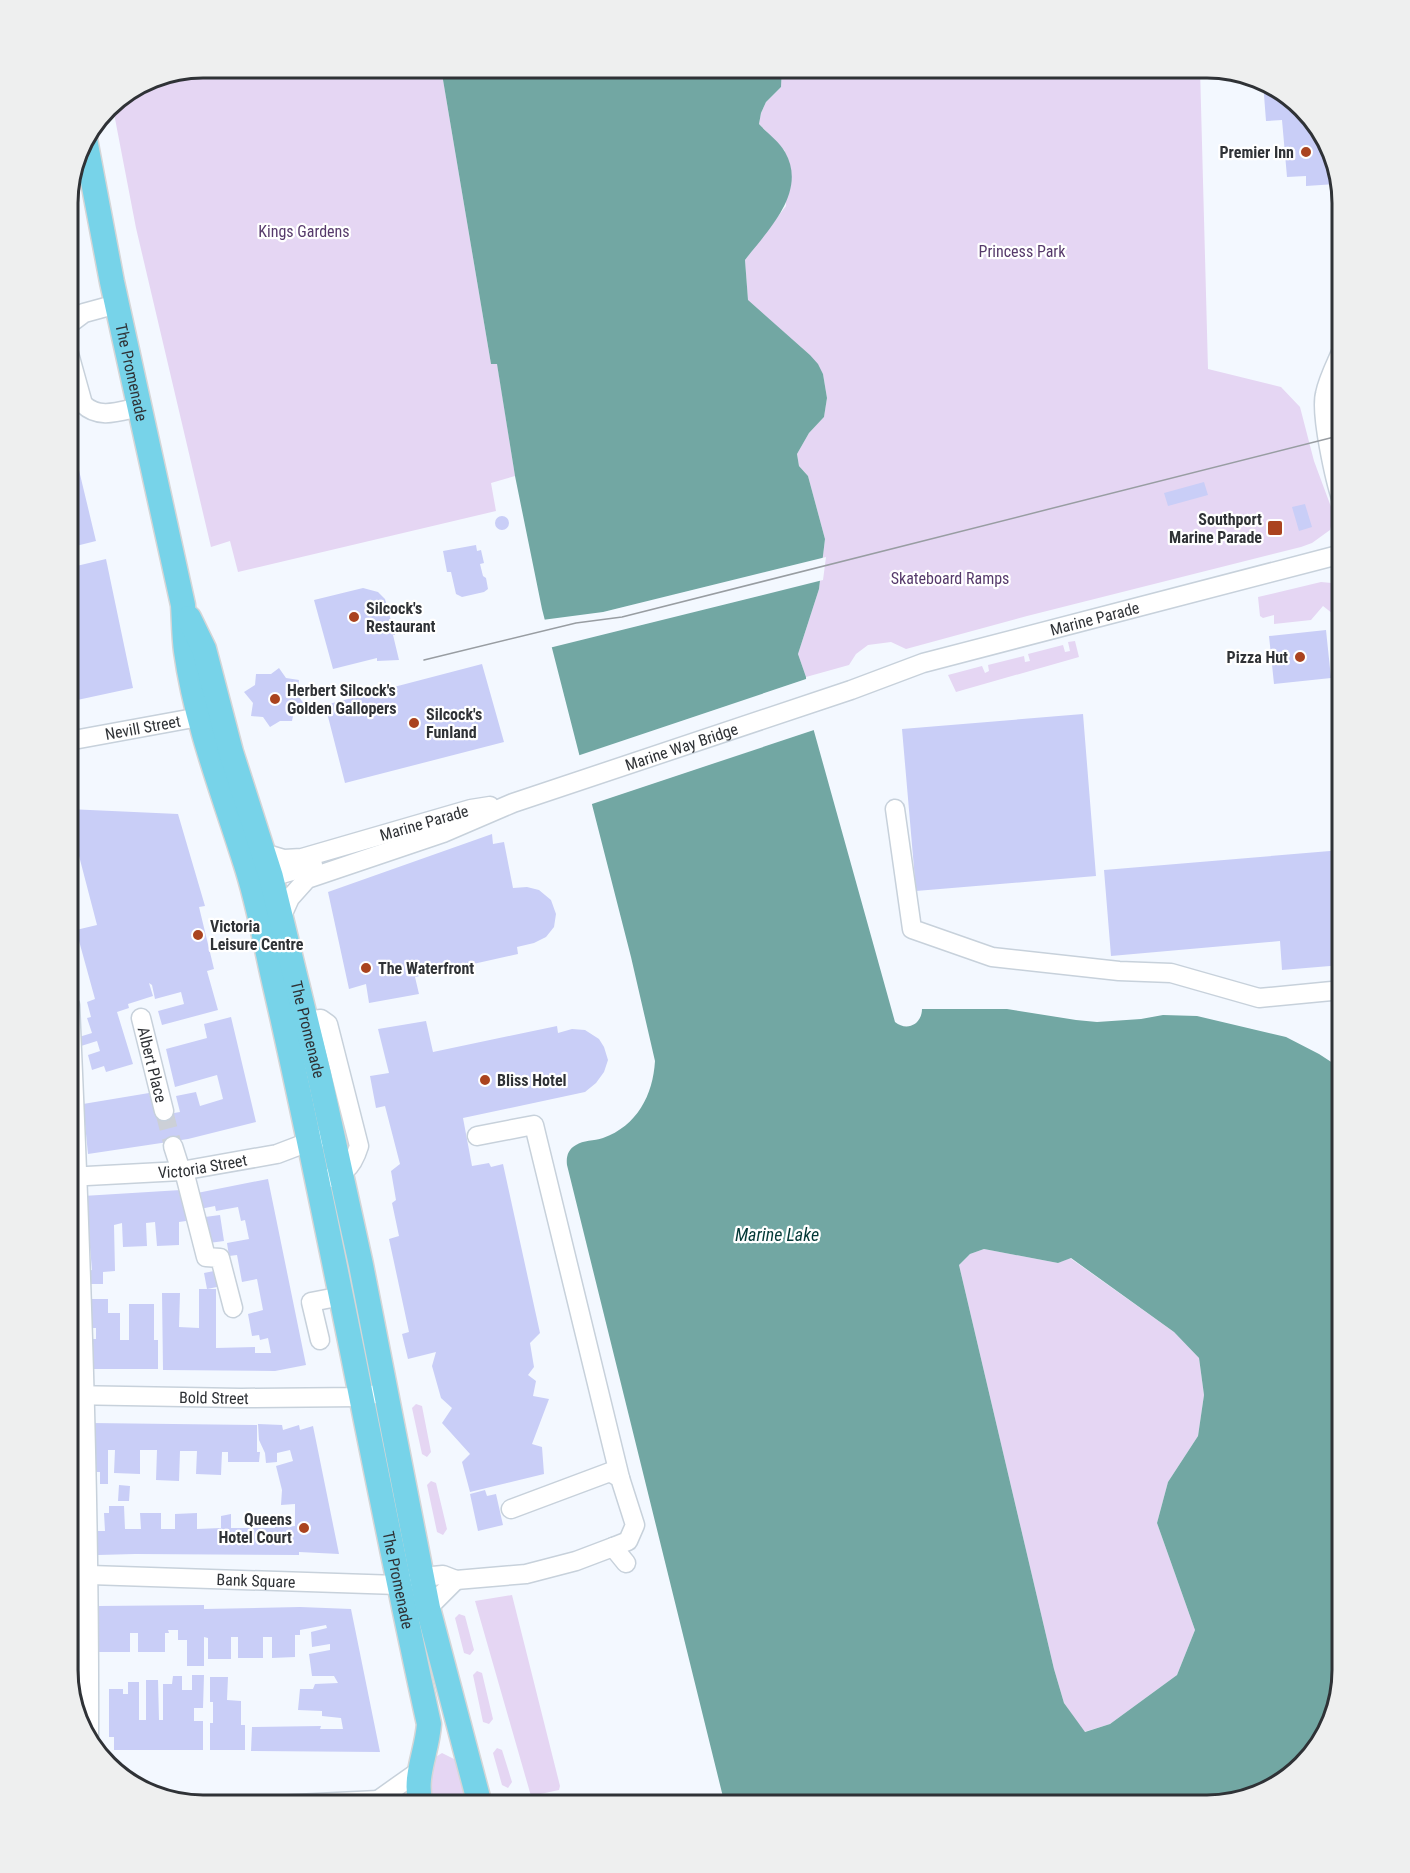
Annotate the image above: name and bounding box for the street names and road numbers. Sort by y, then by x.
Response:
street label: The Promenade [112,322,152,423]
street label: Marine Parade [1048,598,1141,639]
street label: Nevill Street [103,711,182,744]
street label: Marine Way Bridge [623,719,740,774]
street label: Marine Parade [377,801,471,844]
street label: The Promenade [287,979,329,1080]
street label: Albert Place [134,1025,171,1104]
street label: Victoria Street [157,1150,249,1182]
street label: Bold Street [179,1387,249,1408]
street label: The Promenade [379,1529,418,1630]
street label: Bank Square [216,1570,296,1591]

